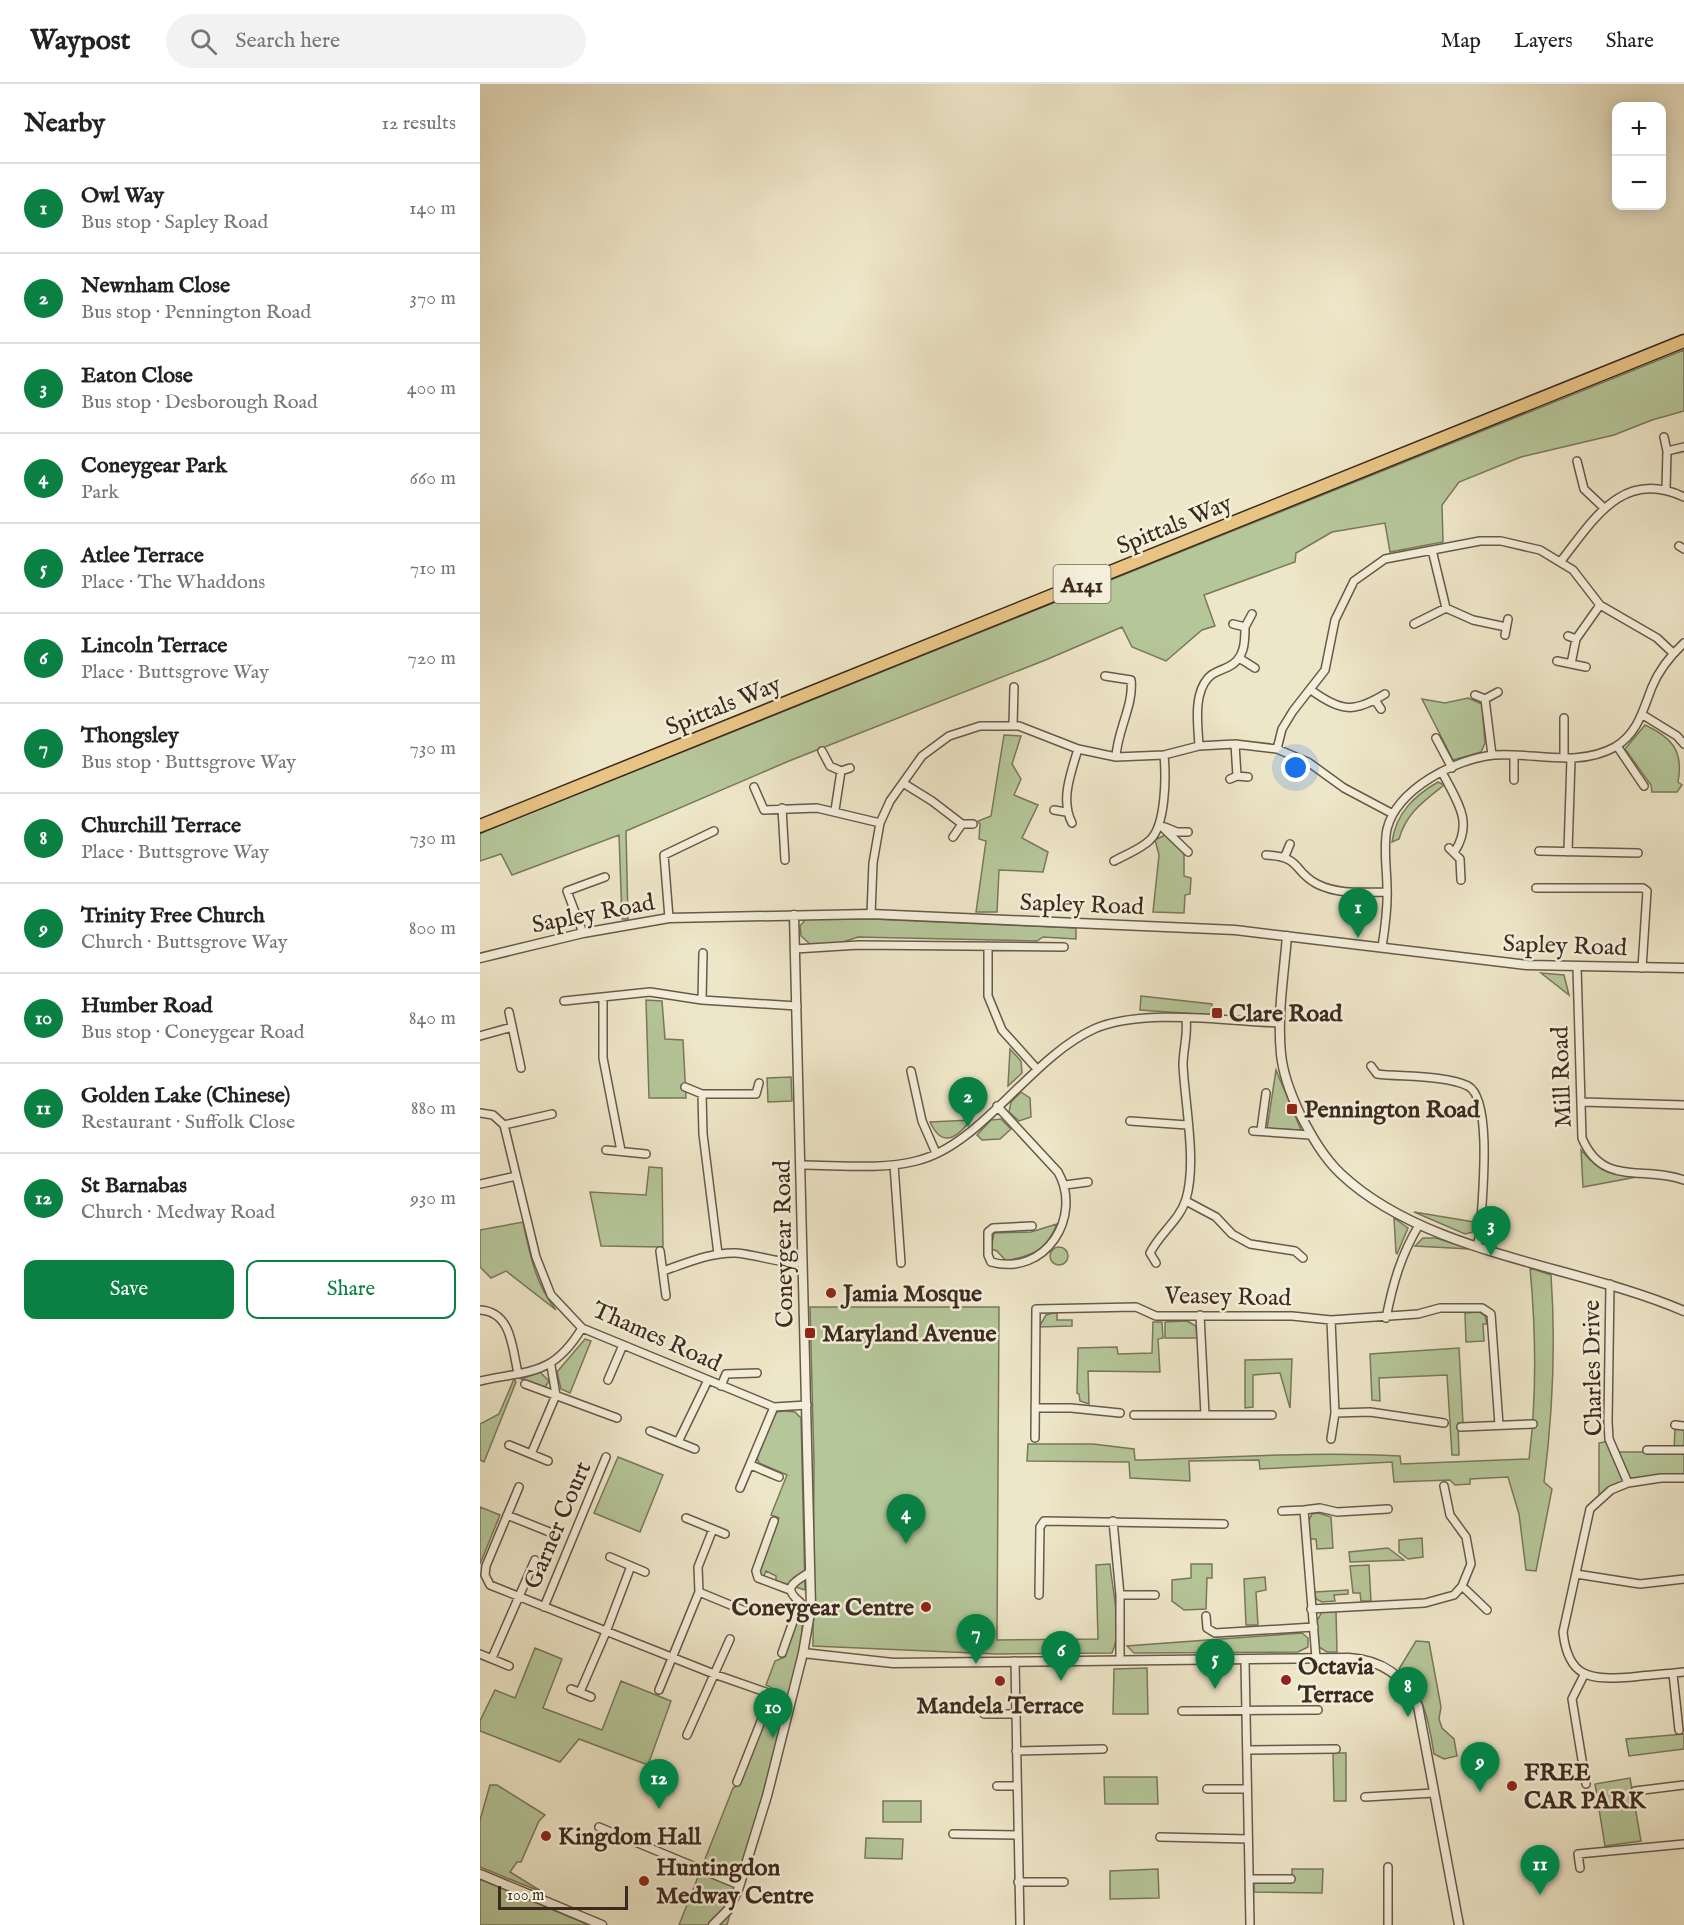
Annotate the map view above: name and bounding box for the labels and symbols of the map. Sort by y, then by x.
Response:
street label: Spittals Way [1112,488,1237,563]
road number: A141 [1054,565,1110,603]
street label: Spittals Way [661,669,786,744]
your location [1281,753,1310,782]
street label: Sapley Road [529,887,657,942]
street label: Sapley Road [1019,888,1145,923]
pin: 1 [1338,888,1378,938]
street label: Sapley Road [1502,929,1628,964]
place label: Clare Road [1229,999,1344,1030]
marker: Clare Road [1210,1006,1224,1020]
street label: Mill Road [1545,1025,1580,1128]
pin: 2 [948,1078,988,1127]
place label: Pennington Road [1304,1095,1481,1126]
marker: Pennington Road [1285,1102,1299,1116]
street label: Coneygear Road [768,1160,801,1328]
pin: 3 [1472,1206,1510,1256]
place label: Jamia Mosque [840,1279,982,1310]
street label: Veasey Road [1163,1281,1292,1314]
marker: Jamia Mosque [824,1286,838,1300]
street label: Thames Road [587,1295,726,1380]
street label: Charles Drive [1577,1300,1610,1436]
place label: Maryland Avenue [822,1319,996,1350]
marker: Maryland Avenue [803,1326,817,1340]
street label: Garner Court [518,1457,599,1594]
pin: 4 [886,1494,926,1544]
place label: Coneygear Centre [731,1593,914,1624]
marker: Coneygear Centre [919,1600,933,1614]
pin: 7 [956,1614,996,1664]
pin: 6 [1042,1632,1080,1681]
pin: 5 [1196,1640,1234,1689]
place label: Octavia Terrace [1297,1652,1375,1711]
pin: 8 [1388,1668,1428,1717]
marker: Octavia Terrace [1279,1673,1293,1687]
marker: Mandela Terrace [993,1674,1007,1688]
pin: 10 [754,1688,792,1738]
place label: Mandela Terrace [916,1691,1084,1722]
pin: 9 [1460,1742,1500,1792]
place label: FREE CAR PARK [1524,1758,1647,1817]
pin: 12 [640,1760,678,1809]
marker: FREE CAR PARK [1505,1779,1519,1793]
place label: Kingdom Hall [558,1822,702,1853]
marker: Kingdom Hall [539,1829,553,1843]
pin: 11 [1520,1846,1560,1895]
place label: Huntingdon Medway Centre [656,1853,814,1912]
marker: Huntingdon Medway Centre [637,1874,651,1888]
scale bar [498,1883,628,1910]

